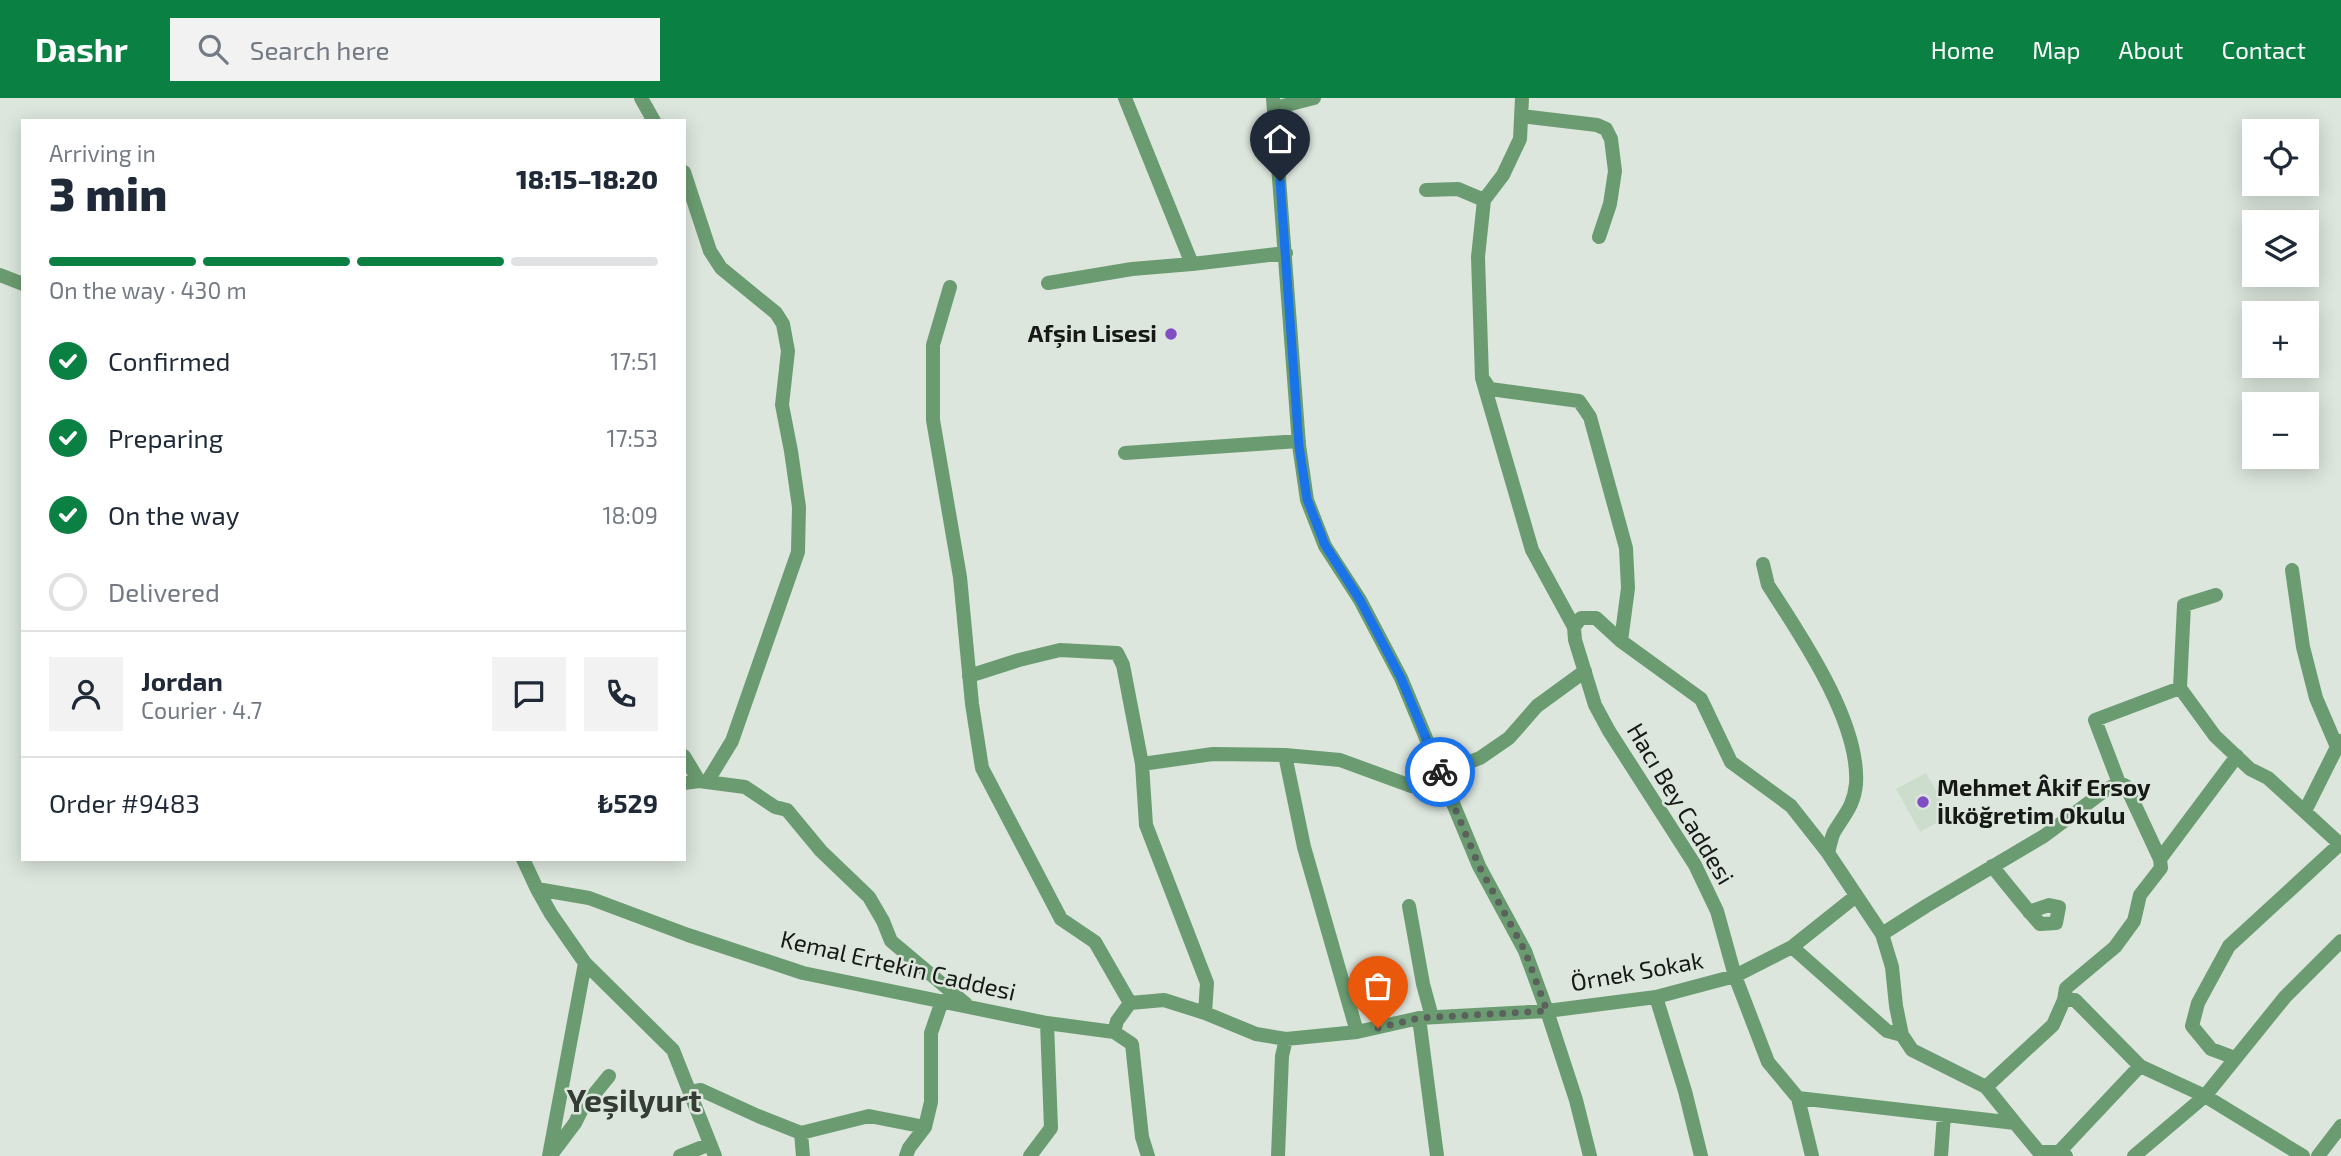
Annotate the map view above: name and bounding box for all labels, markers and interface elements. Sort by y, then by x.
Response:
search box [170,18,660,81]
text: Dashr [35,29,128,69]
icon: search [194,30,232,68]
text: Search here [250,34,389,65]
text: Home [1931,35,1994,64]
text: Map [2032,35,2080,64]
text: About [2118,35,2184,64]
text: Contact [2222,35,2306,64]
pin [1250,109,1310,181]
map controls [2242,119,2319,469]
button: locate [2242,119,2319,196]
icon: home [1261,120,1299,158]
text: Arriving in [49,139,156,167]
text: 18:15–18:20 [516,163,658,194]
text: 3 min [49,165,167,220]
button: layers [2242,210,2319,287]
text: On the way · 430 m [49,276,247,304]
button: + [2242,301,2319,378]
place label: Afşin Lisesi [1028,318,1157,349]
marker: Afşin Lisesi [1163,326,1179,342]
icon: check [49,342,87,380]
text: Confirmed [108,345,231,376]
text: 17:51 [610,347,658,375]
button: − [2242,392,2319,469]
icon: check [49,419,87,457]
text: Preparing [108,422,223,453]
text: 17:53 [607,424,658,452]
icon: check [49,496,87,534]
text: On the way [108,499,239,530]
text: 18:09 [602,501,658,529]
text: Delivered [108,576,220,607]
button: person [49,657,123,731]
button: chat [492,657,566,731]
button: phone [584,657,658,731]
text: Jordan [141,665,223,696]
text: Courier · 4.7 [141,696,262,724]
street label: Hacı Bey Caddesi [1622,717,1741,889]
courier [1405,737,1475,807]
icon: bike [1421,753,1459,791]
place label: Mehmet Âkif Ersoy İlköğretim Okulu [1937,772,2151,829]
text: Order #9483 [49,787,200,818]
text: ₺529 [598,787,658,818]
marker: Mehmet Âkif Ersoy İlköğretim Okulu [1915,794,1931,810]
street label: Kemal Ertekin Caddesi [778,923,1019,1006]
street label: Örnek Sokak [1568,945,1706,996]
pin [1348,956,1408,1028]
icon: bag [1359,967,1397,1005]
district label: Yeşilyurt [567,1080,701,1120]

